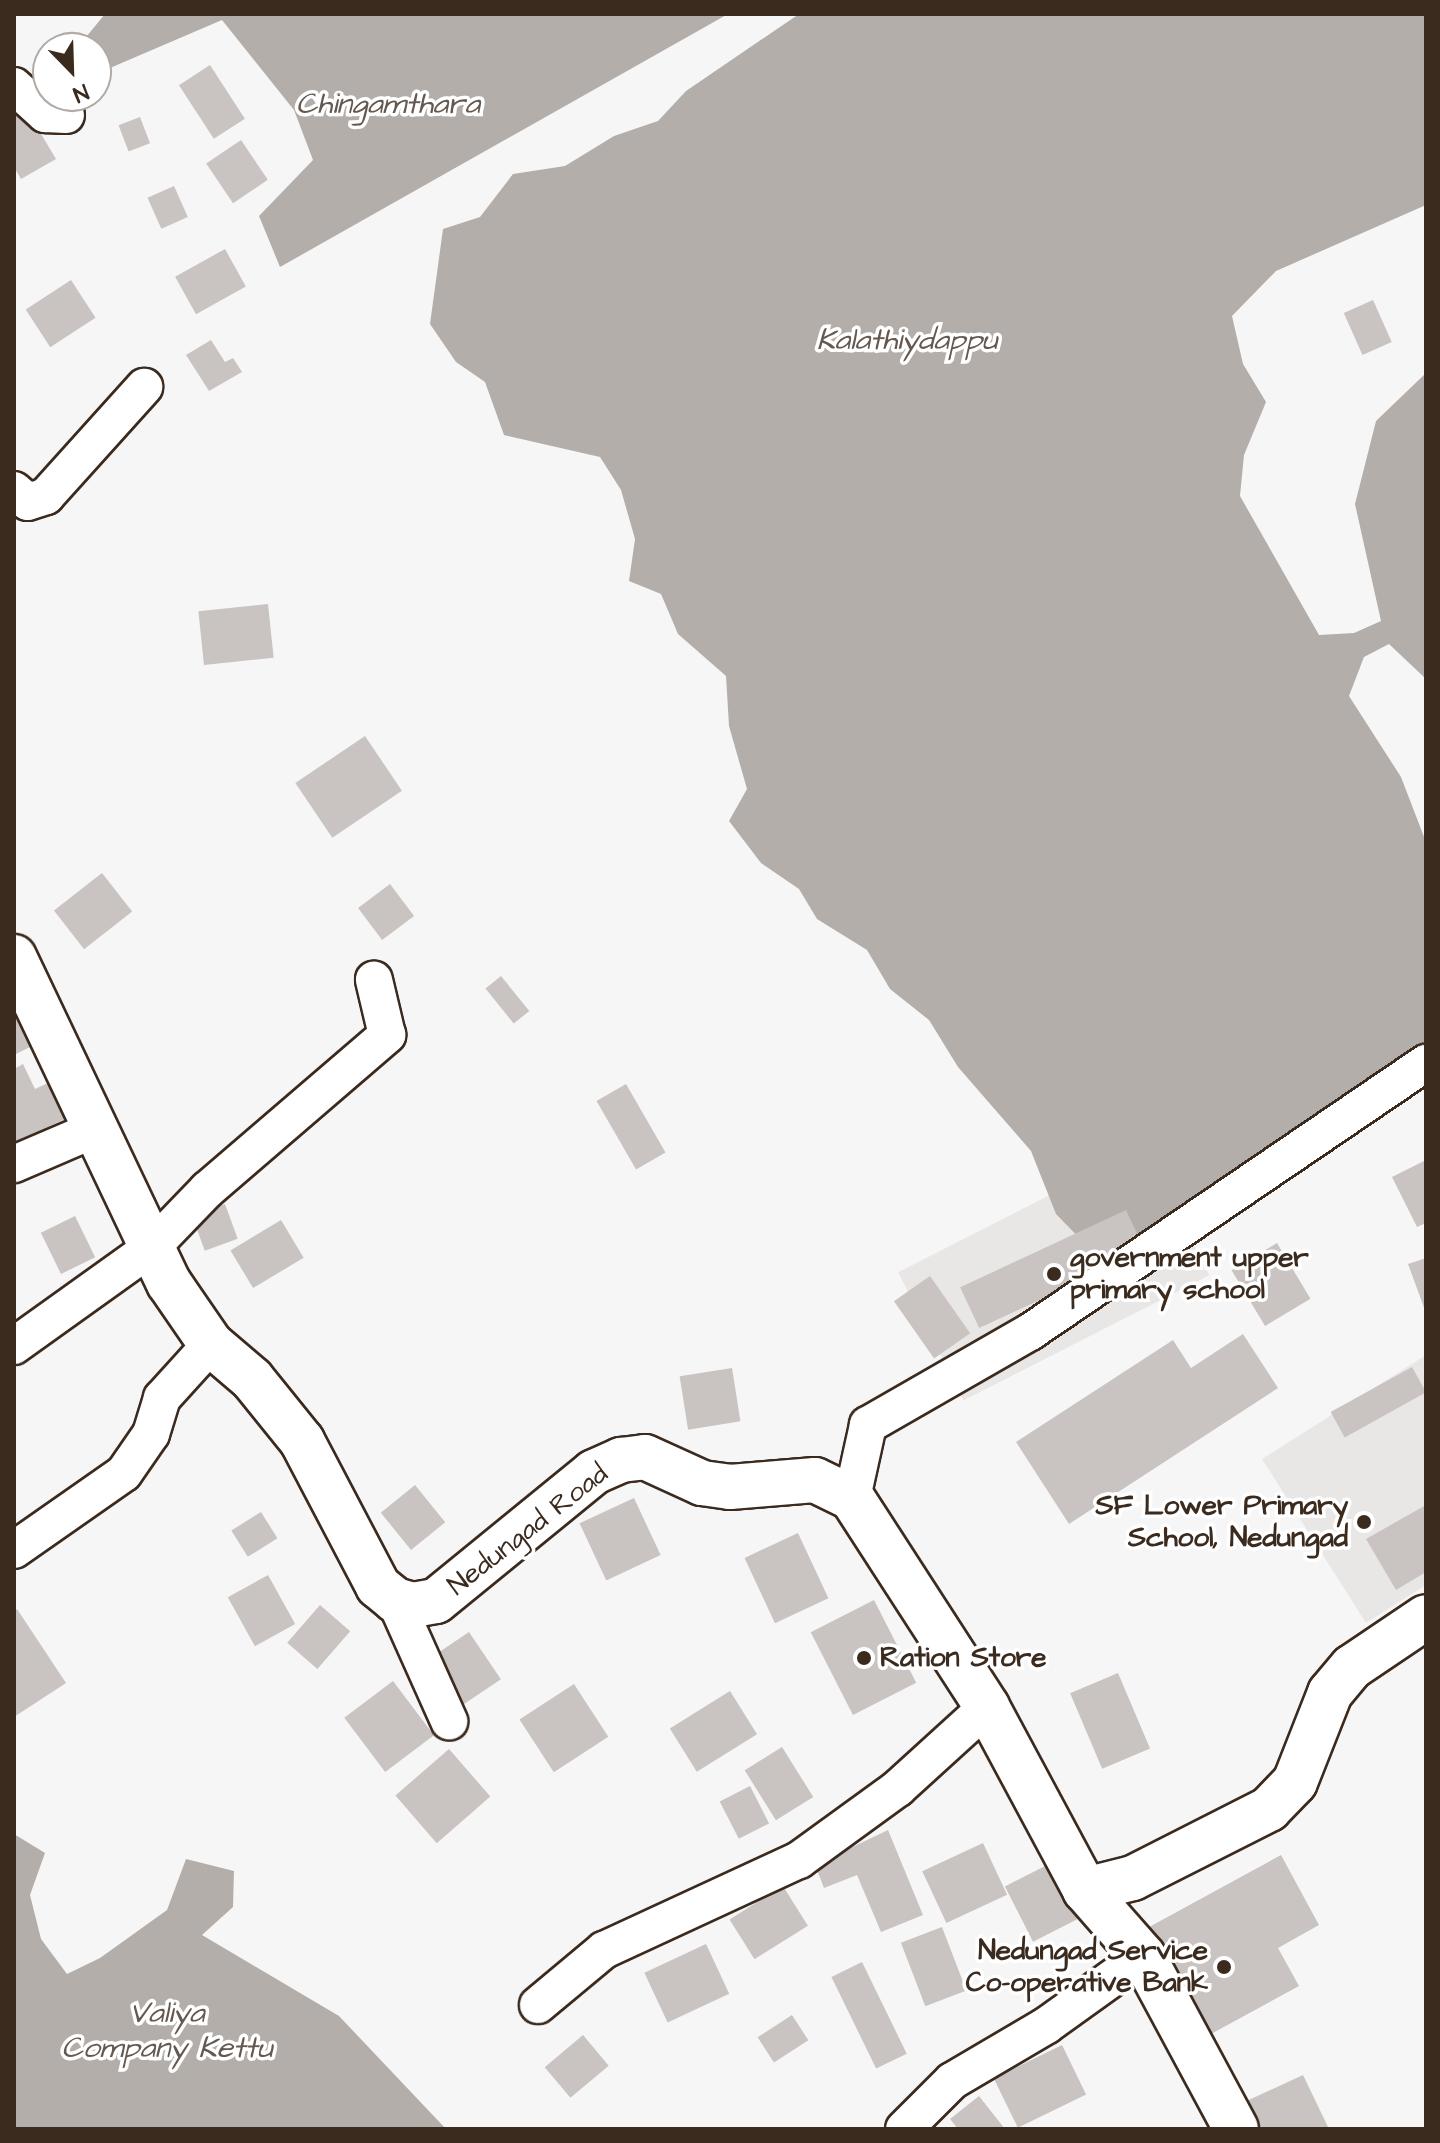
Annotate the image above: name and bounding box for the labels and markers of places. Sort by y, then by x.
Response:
place label: government upper primary school [1070,1241,1309,1307]
marker: government upper primary school [1045,1265,1063,1283]
place label: SF Lower Primary School, Nedungad [1095,1489,1348,1555]
marker: SF Lower Primary School, Nedungad [1355,1513,1373,1531]
place label: Ration Store [880,1641,1046,1675]
marker: Ration Store [855,1649,873,1667]
place label: Nedungad Service Co-operative Bank [966,1934,1208,2000]
marker: Nedungad Service Co-operative Bank [1215,1958,1233,1976]

